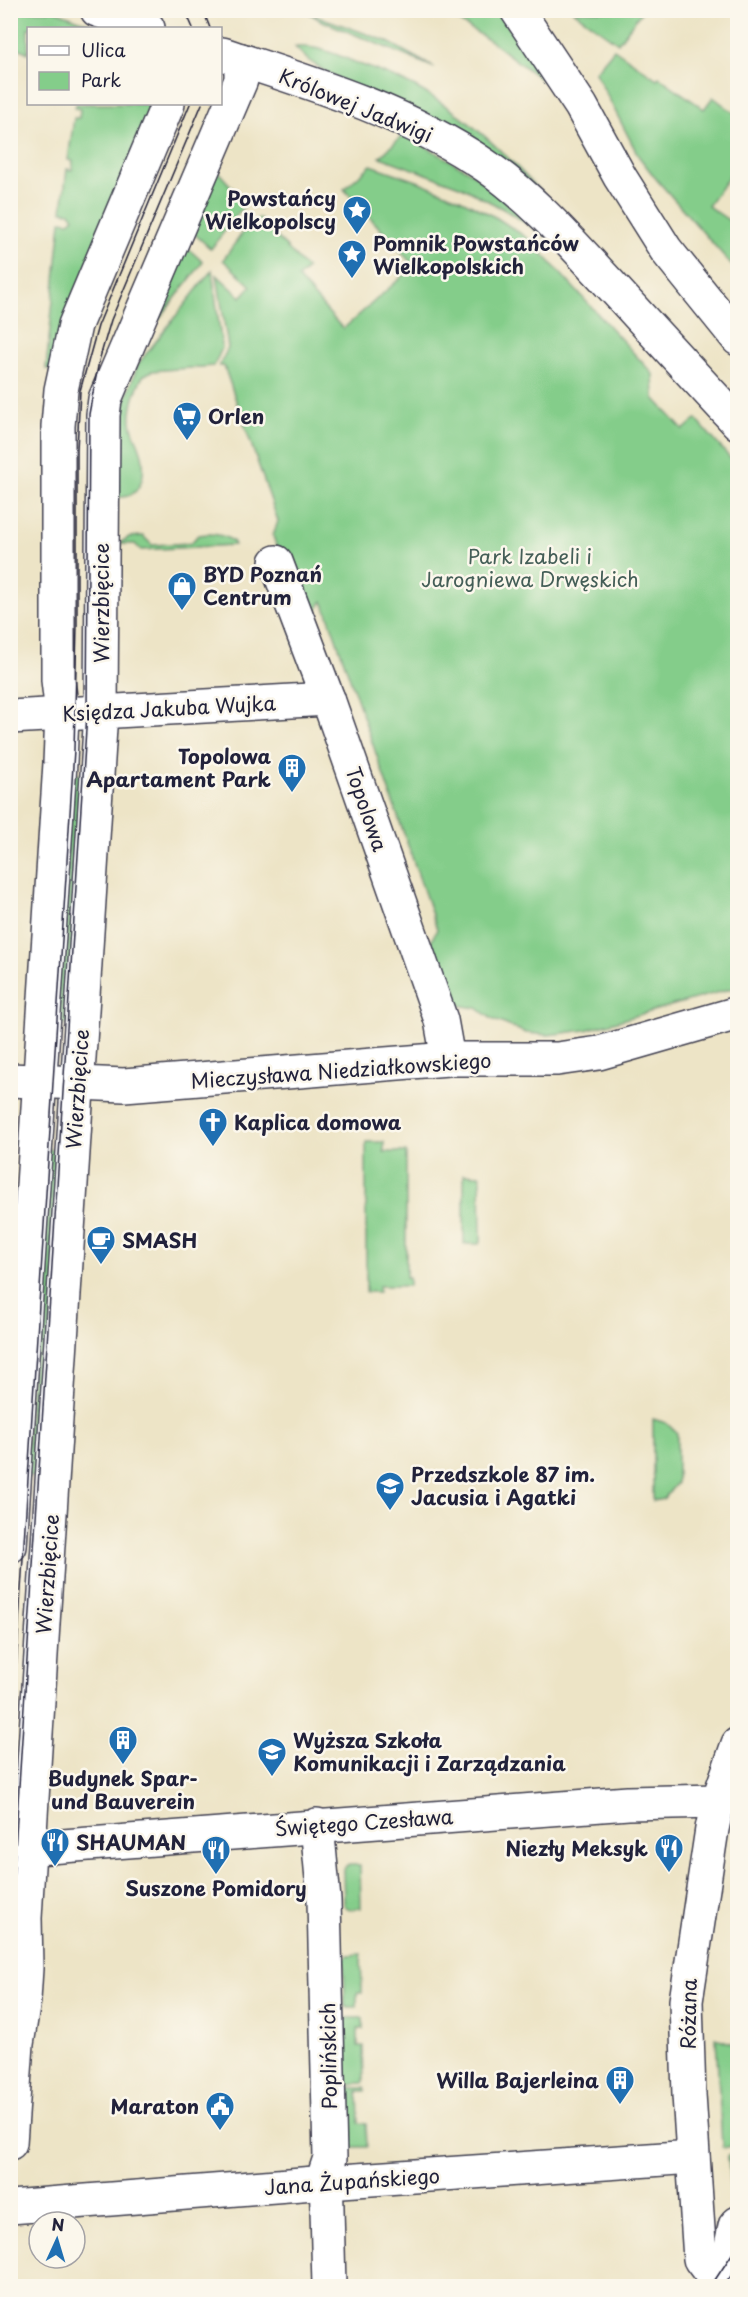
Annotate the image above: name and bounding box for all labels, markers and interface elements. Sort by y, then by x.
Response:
legend [27,27,222,105]
text: Ulica [81,36,126,63]
street label: Królowej Jadwigi [275,60,437,150]
text: Park [81,66,121,93]
place label: Powstańcy Wielkopolscy [205,183,336,236]
place icon: Powstańcy Wielkopolscy [341,194,373,236]
place label: Pomnik Powstańców Wielkopolskich [373,228,579,281]
place icon: Pomnik Powstańców Wielkopolskich [336,238,368,280]
supermarket icon: Orlen [171,400,203,442]
place label: Orlen [208,401,264,431]
park label: Park Izabeli i Jarogniewa Drwęskich [421,541,639,594]
street label: Wierzbięcice [86,543,116,663]
place label: BYD Poznań Centrum [203,559,322,612]
shop icon: BYD Poznań Centrum [166,570,198,612]
street label: Księdza Jakuba Wujka [62,687,277,729]
place label: Topolowa Apartament Park [86,741,272,794]
building icon: Topolowa Apartament Park [276,752,308,794]
street label: Topolowa [339,763,396,856]
street label: Wierzbięcice [58,1028,96,1150]
street label: Mieczysława Niedziałkowskiego [190,1045,492,1095]
church icon: Kaplica domowa [197,1106,229,1148]
place label: Kaplica domowa [234,1107,402,1137]
cafe icon: SMASH [85,1224,117,1266]
place label: SMASH [122,1225,197,1255]
place label: Przedszkole 87 im. Jacusia i Agatki [411,1459,595,1512]
school or university icon: Przedszkole 87 im. Jacusia i Agatki [374,1470,406,1512]
street label: Wierzbięcice [28,1513,66,1635]
building icon: Budynek Spar- und Bauverein [107,1724,139,1766]
place label: Wyższa Szkoła Komunikacji i Zarządzania [293,1725,566,1778]
school or university icon: Wyższa Szkoła Komunikacji i Zarządzania [256,1736,288,1778]
place label: Budynek Spar- und Bauverein [48,1763,198,1816]
street label: Świętego Czesława [274,1801,455,1843]
restaurant icon: SHAUMAN [39,1826,71,1868]
place label: SHAUMAN [76,1827,186,1857]
restaurant icon: Niezły Meksyk [653,1832,685,1874]
place label: Niezły Meksyk [506,1833,648,1863]
restaurant icon: Suszone Pomidory [200,1834,232,1876]
place label: Suszone Pomidory [125,1873,307,1903]
street label: Różana [672,1978,704,2050]
street label: Poplińskich [312,2002,344,2110]
building icon: Willa Bajerleina [604,2064,636,2106]
place label: Willa Bajerleina [436,2065,599,2095]
public building icon: Maraton [204,2090,236,2132]
place label: Maraton [111,2091,199,2121]
street label: Jana Żupańskiego [263,2160,441,2202]
north arrow [27,2210,87,2270]
text: N [51,2212,65,2236]

